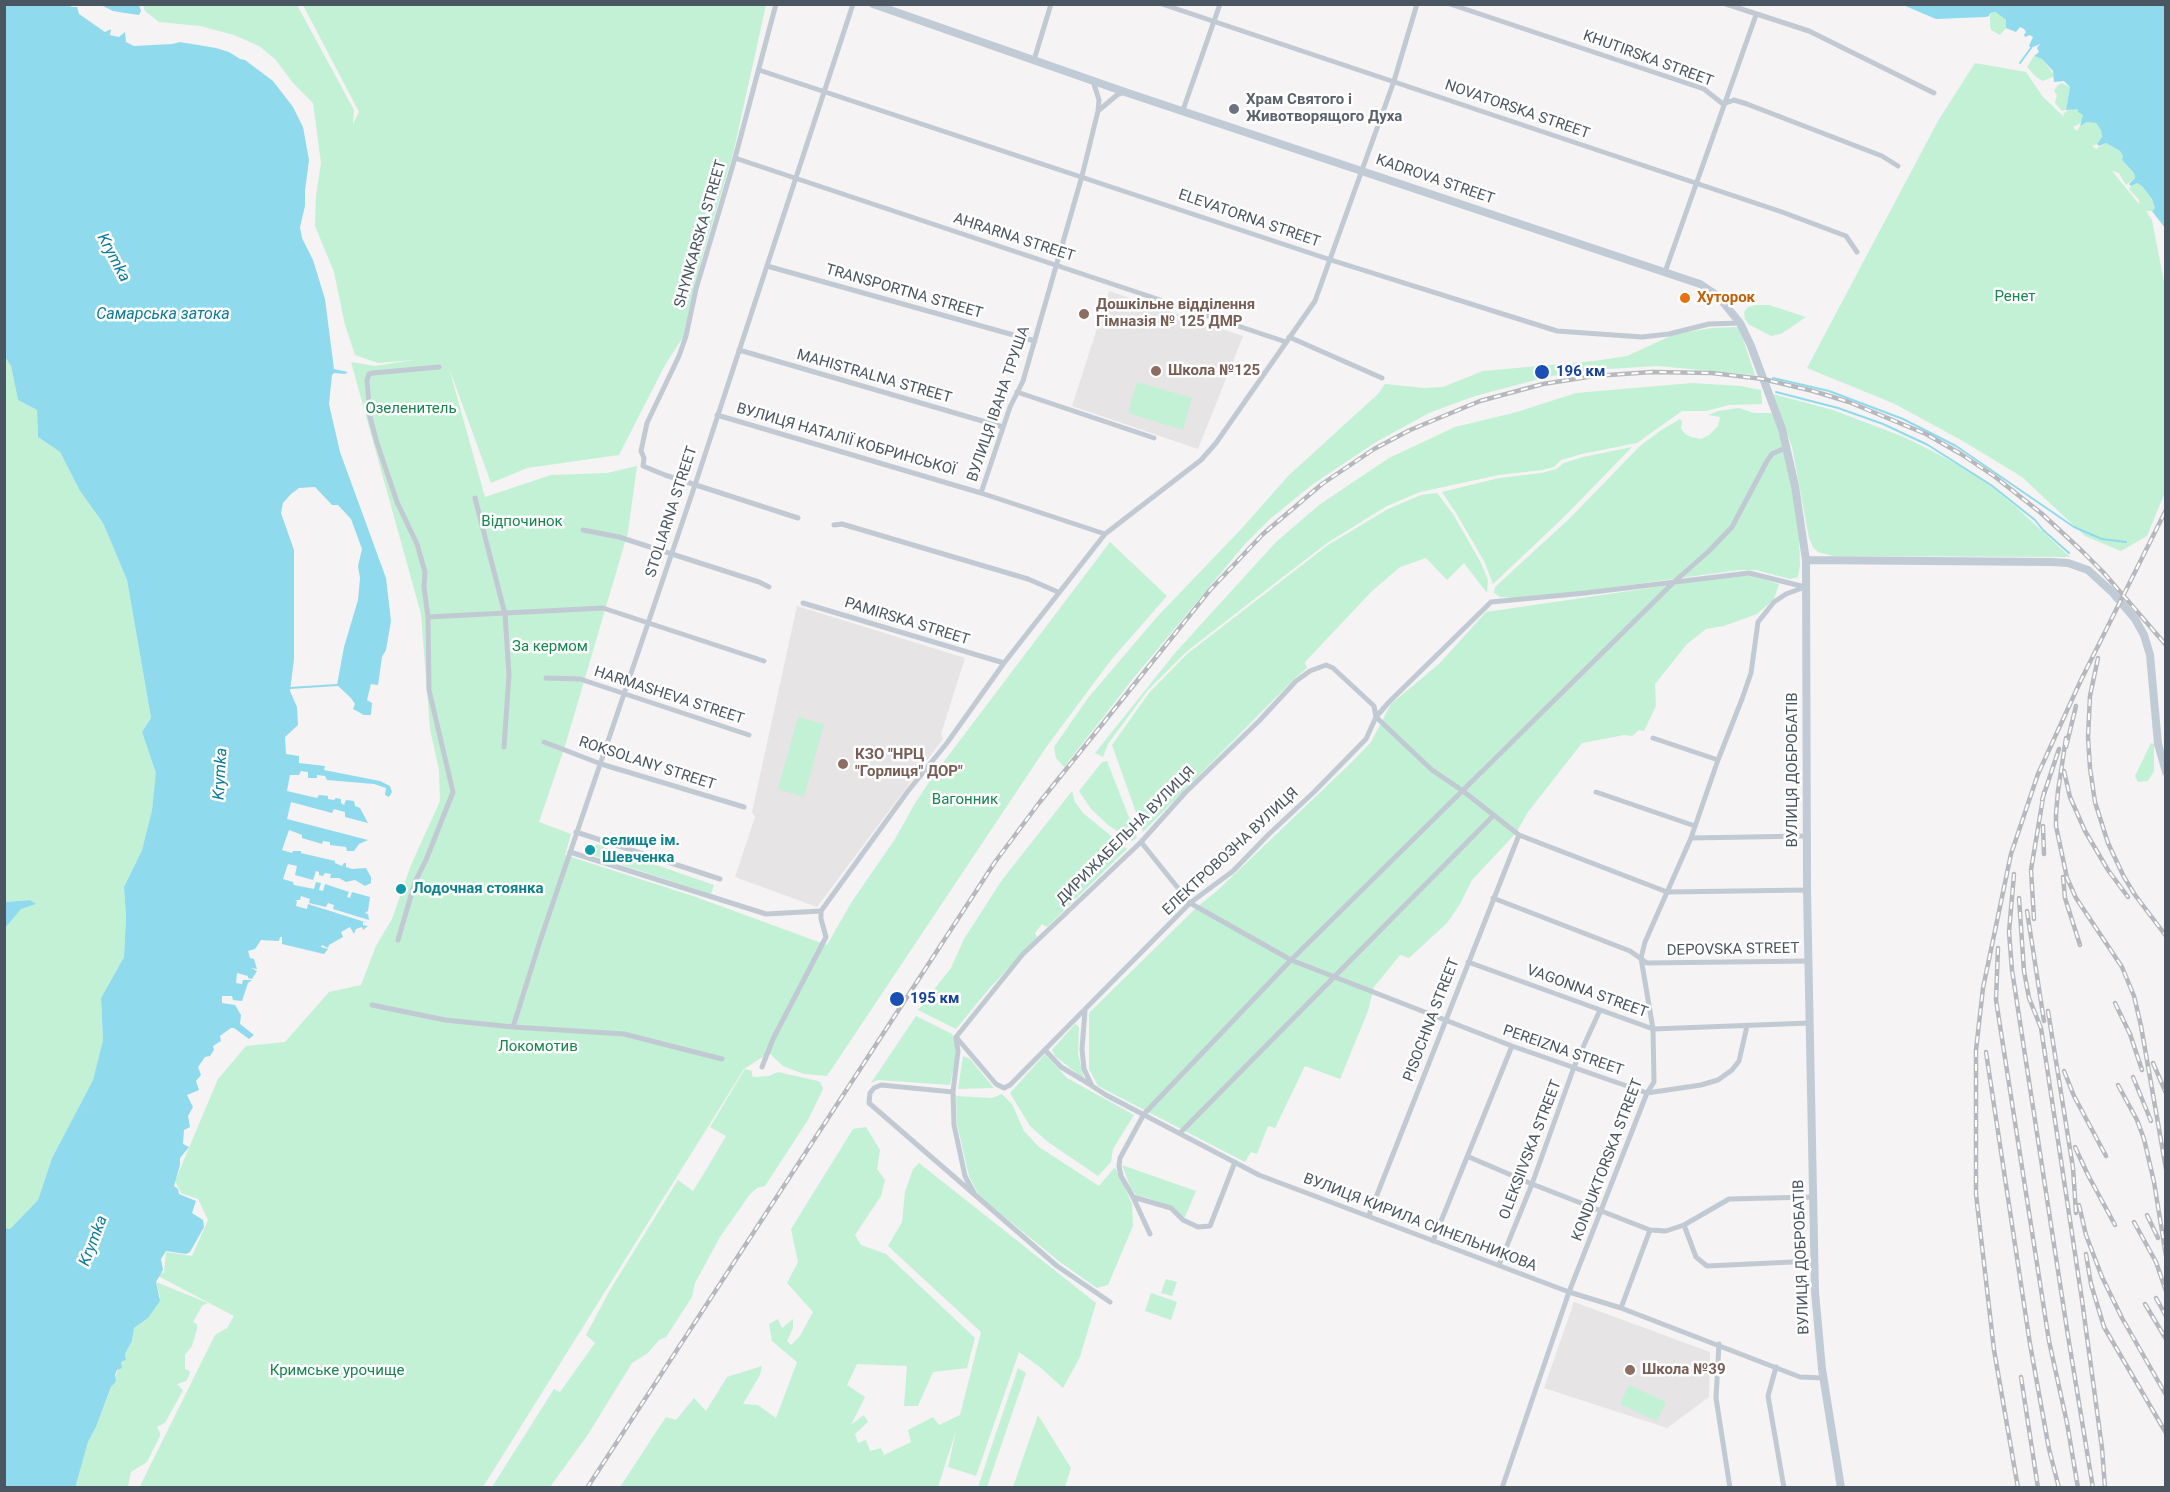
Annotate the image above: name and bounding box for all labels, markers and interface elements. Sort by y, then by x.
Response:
street label: KHUTIRSKA STREET [1580,27,1716,91]
street label: NOVATORSKA STREET [1442,77,1592,143]
place label: Храм Святого і Животворящого Духа [1246,91,1402,126]
marker: Храм Святого і Животворящого Духа [1227,102,1241,116]
street label: KADROVA STREET [1373,151,1497,209]
street label: SHYNKARSKA STREET [671,158,731,310]
street label: ELEVATORNA STREET [1176,186,1322,252]
street label: AHRARNA STREET [951,210,1077,266]
water label: Krymka [92,230,134,286]
street label: TRANSPORTNA STREET [823,261,985,323]
park label: Ренет [1994,288,2036,306]
place label: Хуторок [1697,289,1755,307]
marker: Хуторок [1678,291,1692,305]
place label: Дошкільне відділення Гімназія № 125 ДМР [1096,296,1255,331]
water label: Самарська затока [96,305,230,325]
marker: Дошкільне відділення Гімназія № 125 ДМР [1077,307,1091,321]
street label: ВУЛИЦЯ ІВАНА ТРУША [964,324,1034,484]
street label: MAHISTRALNA STREET [794,346,954,408]
place label: Школа №125 [1168,362,1260,380]
marker: 196 км [1533,363,1551,381]
place label: 196 км [1556,363,1605,381]
marker: Школа №125 [1149,364,1163,378]
park label: Озеленитель [365,400,457,418]
street label: ВУЛИЦЯ НАТАЛІЇ КОБРИНСЬКОЇ [734,400,958,480]
street label: STOLIARNA STREET [642,444,702,580]
park label: Відпочинок [481,513,563,531]
street label: PAMIRSKA STREET [842,594,972,650]
park label: За кермом [512,638,588,656]
street label: HARMASHEVA STREET [592,663,746,729]
street label: ВУЛИЦЯ ДОБРОБАТІВ [1784,692,1802,848]
street label: ROKSOLANY STREET [576,733,718,795]
place label: КЗО "НРЦ "Горлиця" ДОР" [855,746,963,781]
water label: Krymka [210,747,232,801]
marker: КЗО "НРЦ "Горлиця" ДОР" [836,757,850,771]
street label: ДИРИЖАБЕЛЬНА ВУЛИЦЯ [1053,763,1199,909]
street label: ЕЛЕКТРОВОЗНА ВУЛИЦЯ [1159,784,1303,920]
park label: Вагонник [932,791,998,809]
place label: селище ім. Шевченка [602,832,680,867]
marker: селище ім. Шевченка [583,843,597,857]
place label: Лодочная стоянка [413,880,543,898]
marker: Лодочная стоянка [394,882,408,896]
street label: DEPOVSKA STREET [1667,940,1799,960]
street label: PISOCHNA STREET [1400,956,1464,1084]
street label: VAGONNA STREET [1524,962,1650,1022]
marker: 195 км [888,990,906,1008]
place label: 195 км [910,990,959,1008]
street label: PEREIZNA STREET [1500,1022,1626,1080]
park label: Локомотив [498,1038,578,1056]
street label: KONDUKTORSKA STREET [1569,1076,1647,1244]
street label: OLEKSIIVSKA STREET [1496,1078,1566,1222]
street label: ВУЛИЦЯ КИРИЛА СИНЕЛЬНИКОВА [1301,1170,1539,1276]
street label: ВУЛИЦЯ ДОБРОБАТІВ [1790,1179,1814,1335]
water label: Krymka [76,1213,112,1269]
place label: Школа №39 [1642,1361,1726,1379]
park label: Кримське урочище [270,1362,404,1380]
marker: Школа №39 [1623,1363,1637,1377]

